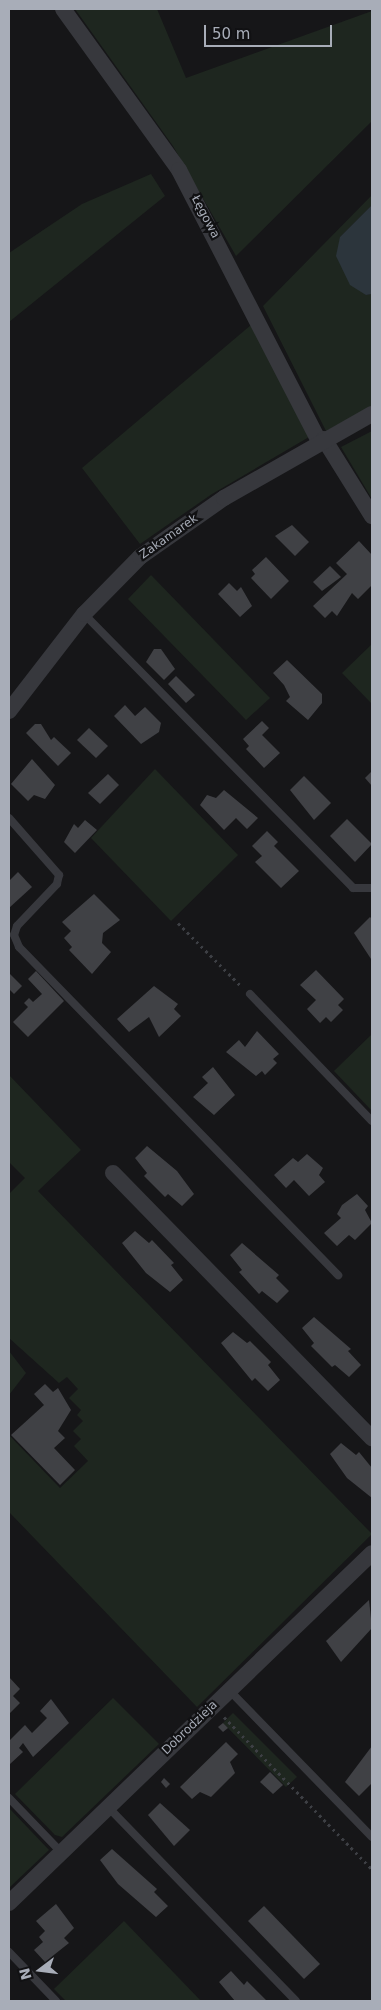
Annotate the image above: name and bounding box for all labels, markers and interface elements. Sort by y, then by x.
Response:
scale bar [206,15,334,47]
text: 50 m [212,25,250,43]
street label: Łęgowa [188,193,222,241]
street label: Zakamarek [137,512,201,562]
street label: Dobrodzieja [159,1698,221,1758]
north arrow [15,1945,65,1995]
text: N [16,1966,35,1982]

